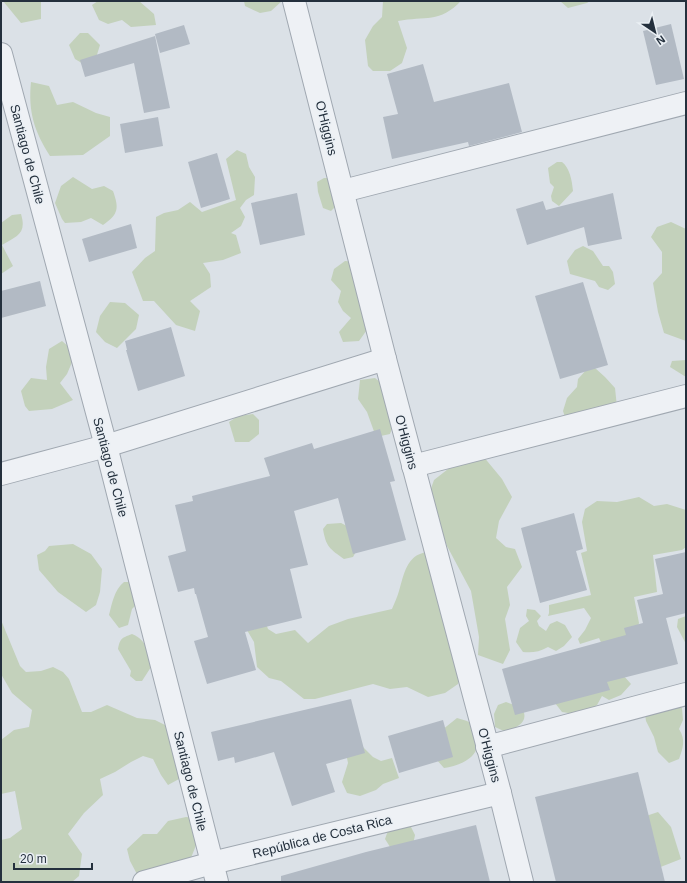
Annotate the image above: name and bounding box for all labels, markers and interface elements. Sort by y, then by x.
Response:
north arrow [635,12,675,52]
text: N [654,33,667,47]
street label: O'Higgins [312,99,341,158]
street label: Santiago de Chile [7,103,48,206]
street label: O'Higgins [392,413,421,472]
street label: Santiago de Chile [90,416,131,519]
street label: O'Higgins [475,726,504,785]
street label: Santiago de Chile [171,730,210,833]
street label: República de Costa Rica [251,812,394,861]
scale bar [14,845,92,871]
text: 20 m [20,852,47,866]

